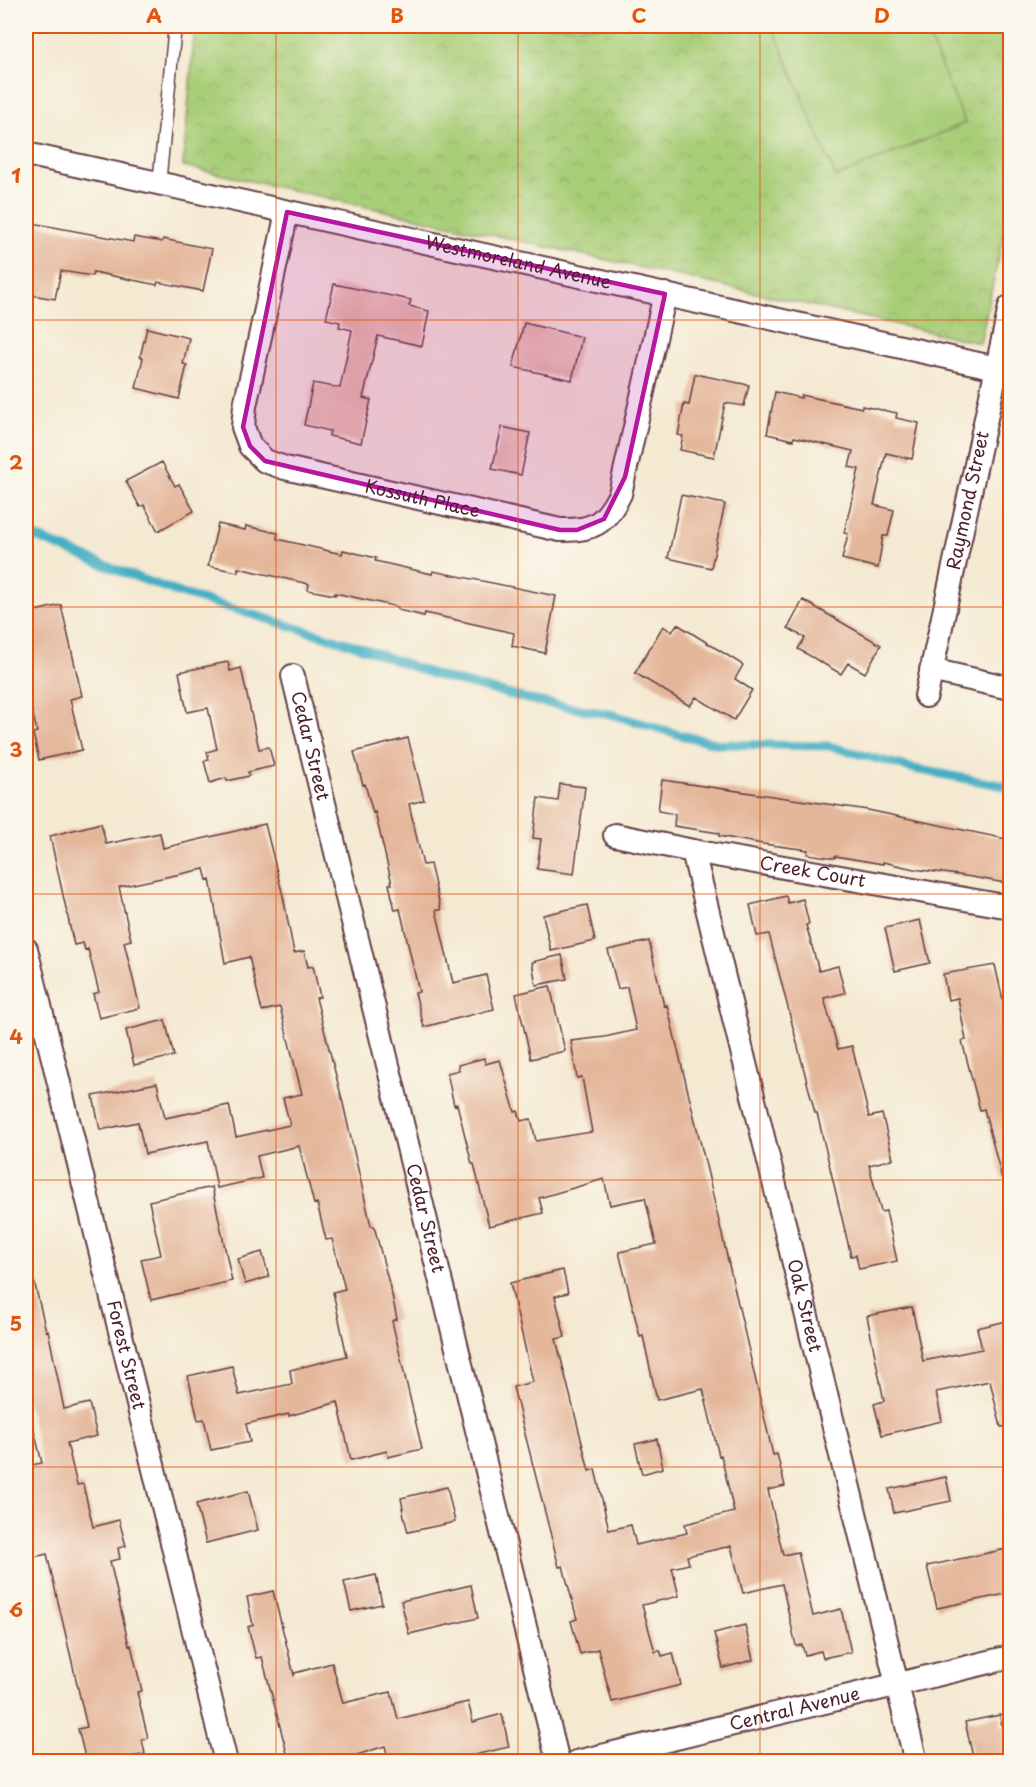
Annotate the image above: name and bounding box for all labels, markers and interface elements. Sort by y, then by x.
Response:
text: A [146,0,162,30]
text: B [390,0,404,30]
text: C [631,0,647,30]
text: D [874,0,890,30]
text: 1 [11,160,21,190]
street label: Westmoreland Avenue [423,227,614,295]
street label: Raymond Street [939,428,995,572]
text: 2 [9,447,23,477]
street label: Kossuth Place [363,471,483,524]
street label: Cedar Street [285,688,338,803]
text: 3 [9,734,23,764]
street label: Creek Court [758,848,868,893]
text: 4 [9,1021,23,1051]
street label: Cedar Street [400,1160,453,1275]
street label: Oak Street [781,1256,830,1355]
street label: Forest Street [101,1297,154,1412]
text: 5 [10,1308,22,1338]
text: 6 [9,1594,23,1624]
street label: Central Avenue [726,1679,862,1737]

